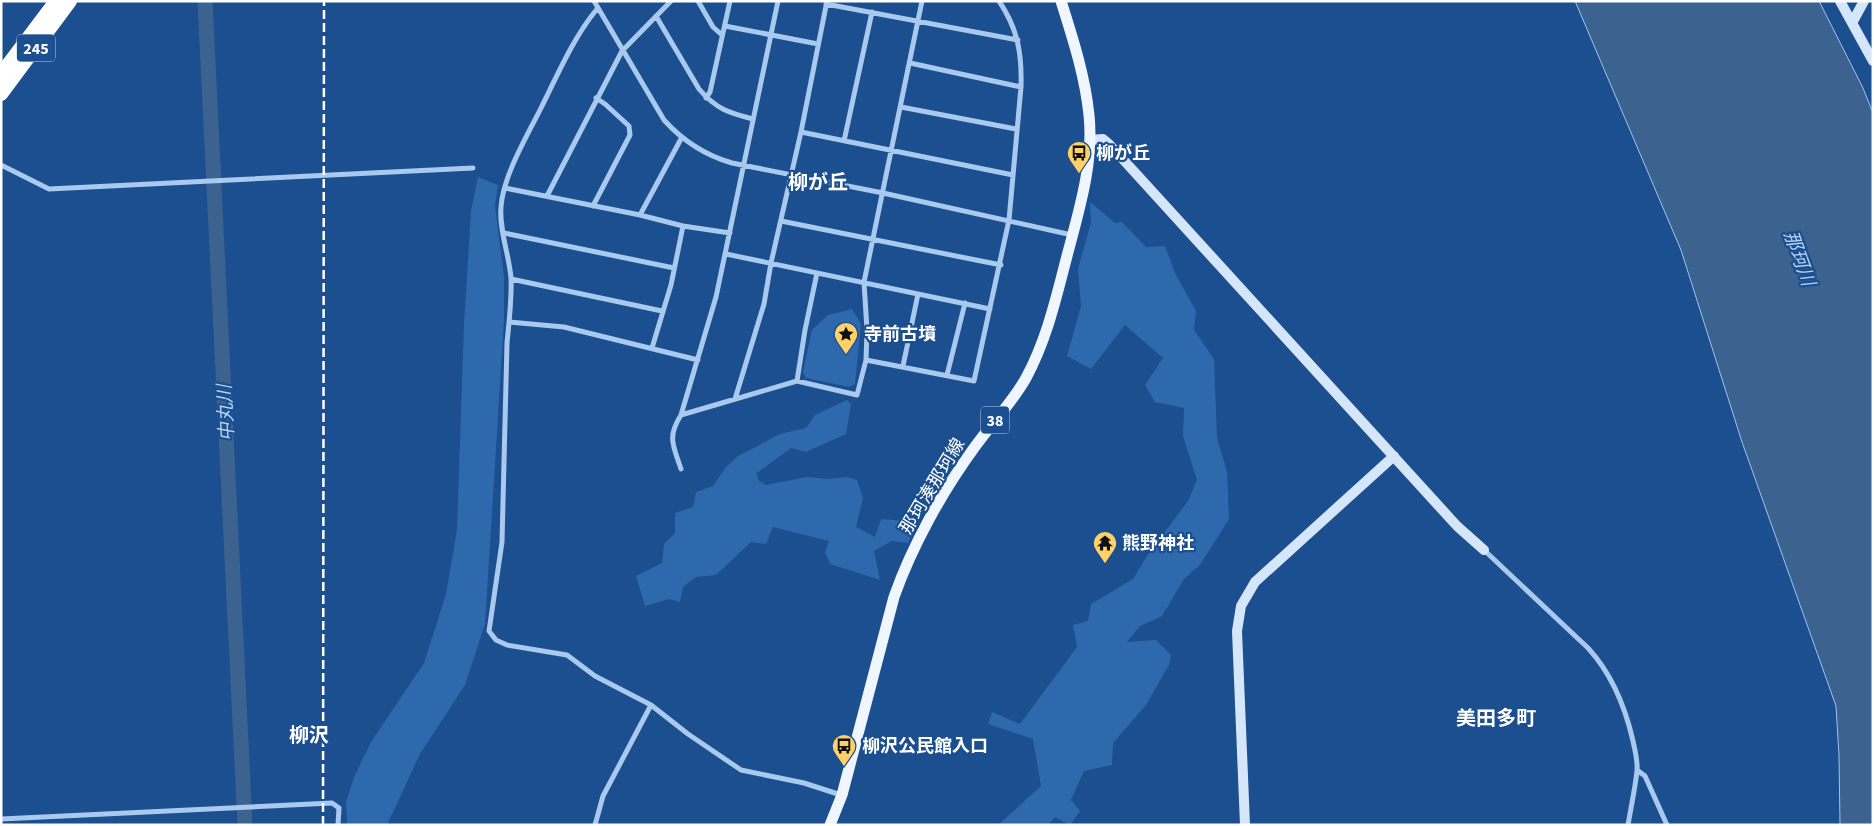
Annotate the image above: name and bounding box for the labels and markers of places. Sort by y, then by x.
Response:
bus stop icon: 柳が丘 [1066,140,1092,174]
place label: 柳が丘 [1096,141,1150,166]
place icon: 寺前古墳 [833,321,859,355]
place label: 寺前古墳 [864,322,936,347]
temple icon: 熊野神社 [1092,530,1118,564]
place label: 熊野神社 [1122,531,1194,556]
bus stop icon: 柳沢公民館入口 [831,733,857,767]
place label: 柳沢公民館入口 [862,734,988,759]

